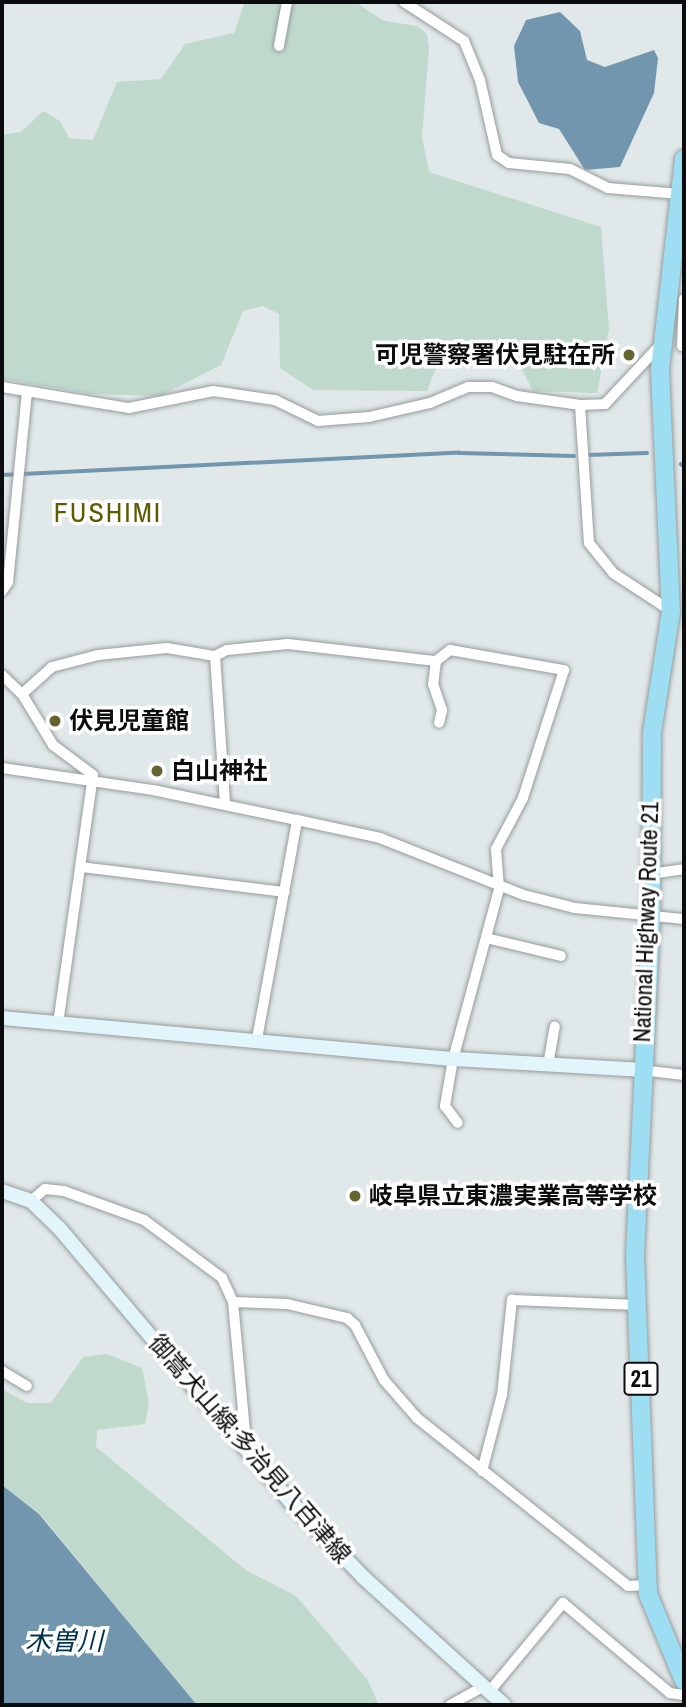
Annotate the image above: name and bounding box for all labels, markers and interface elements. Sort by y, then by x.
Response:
place label: 可児警察署伏見駐在所 [375,341,615,369]
marker: 可児警察署伏見駐在所 [621,347,637,363]
district label: FUSHIMI [55,495,161,529]
place label: 伏見児童館 [69,707,189,735]
marker: 伏見児童館 [47,713,63,729]
place label: 白山神社 [171,757,267,785]
marker: 白山神社 [149,763,165,779]
street label: National Highway Route 21 [627,801,665,1043]
place label: 岐阜県立東濃実業高等学校 [369,1182,657,1210]
marker: 岐阜県立東濃実業高等学校 [347,1188,363,1204]
street label: 御嵩犬山線;多治見八百津線 [143,1329,357,1569]
road number: 21 [624,1360,658,1398]
water label: 木曽川 [25,1625,103,1657]

